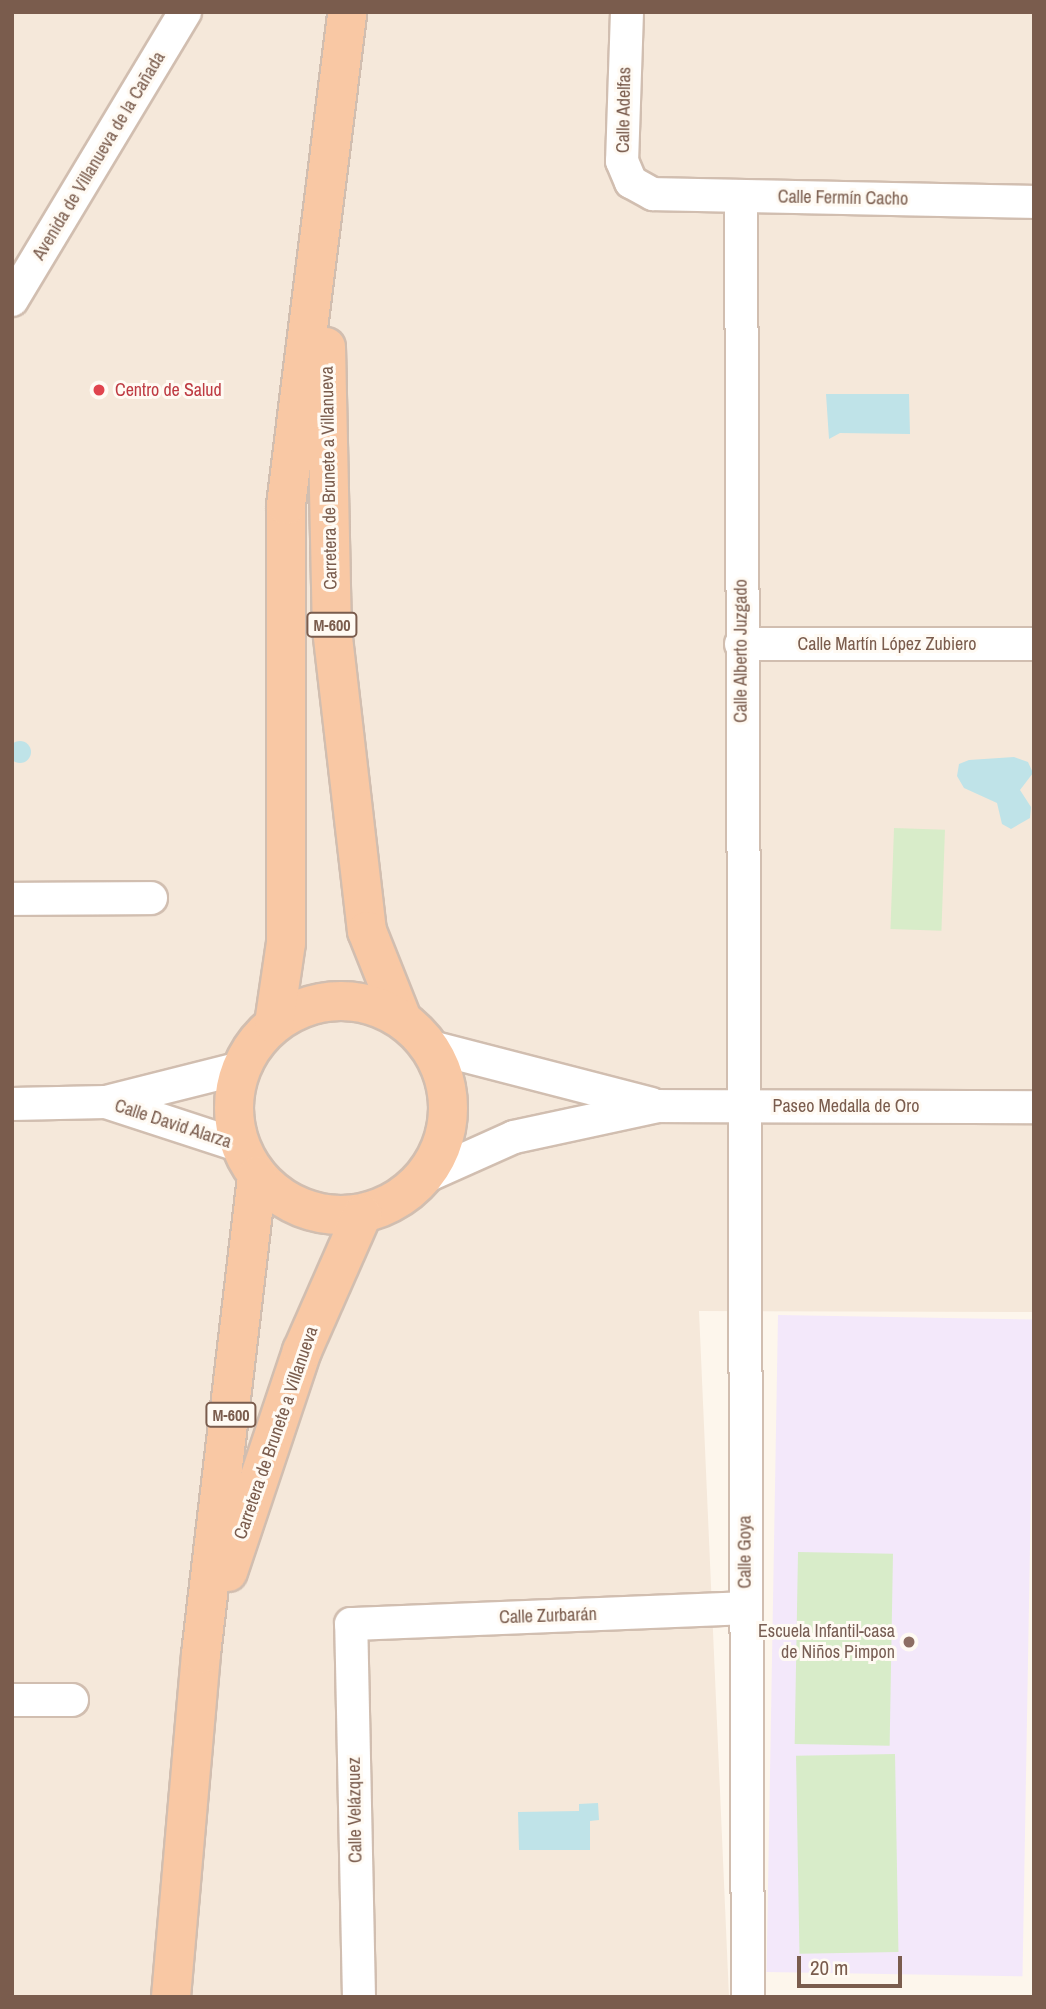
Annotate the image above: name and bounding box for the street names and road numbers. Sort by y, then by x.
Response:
street label: Avenida de Villanueva de la Cañada [28,48,170,264]
street label: Calle Adelfas [612,66,636,154]
street label: Calle Fermín Cacho [778,186,908,210]
street label: Carretera de Brunete a Villanueva [316,366,342,590]
street label: Calle Alberto Juzgado [730,579,752,723]
road number: M-600 [306,612,358,638]
street label: Calle Martín López Zubiero [798,633,976,655]
street label: Calle David Alarza [112,1095,234,1153]
street label: Paseo Medalla de Oro [773,1095,919,1117]
street label: Carretera de Brunete a Villanueva [229,1324,323,1542]
road number: M-600 [205,1402,257,1428]
street label: Calle Goya [734,1515,756,1589]
street label: Calle Zurbarán [499,1604,597,1628]
street label: Calle Velázquez [343,1757,367,1863]

